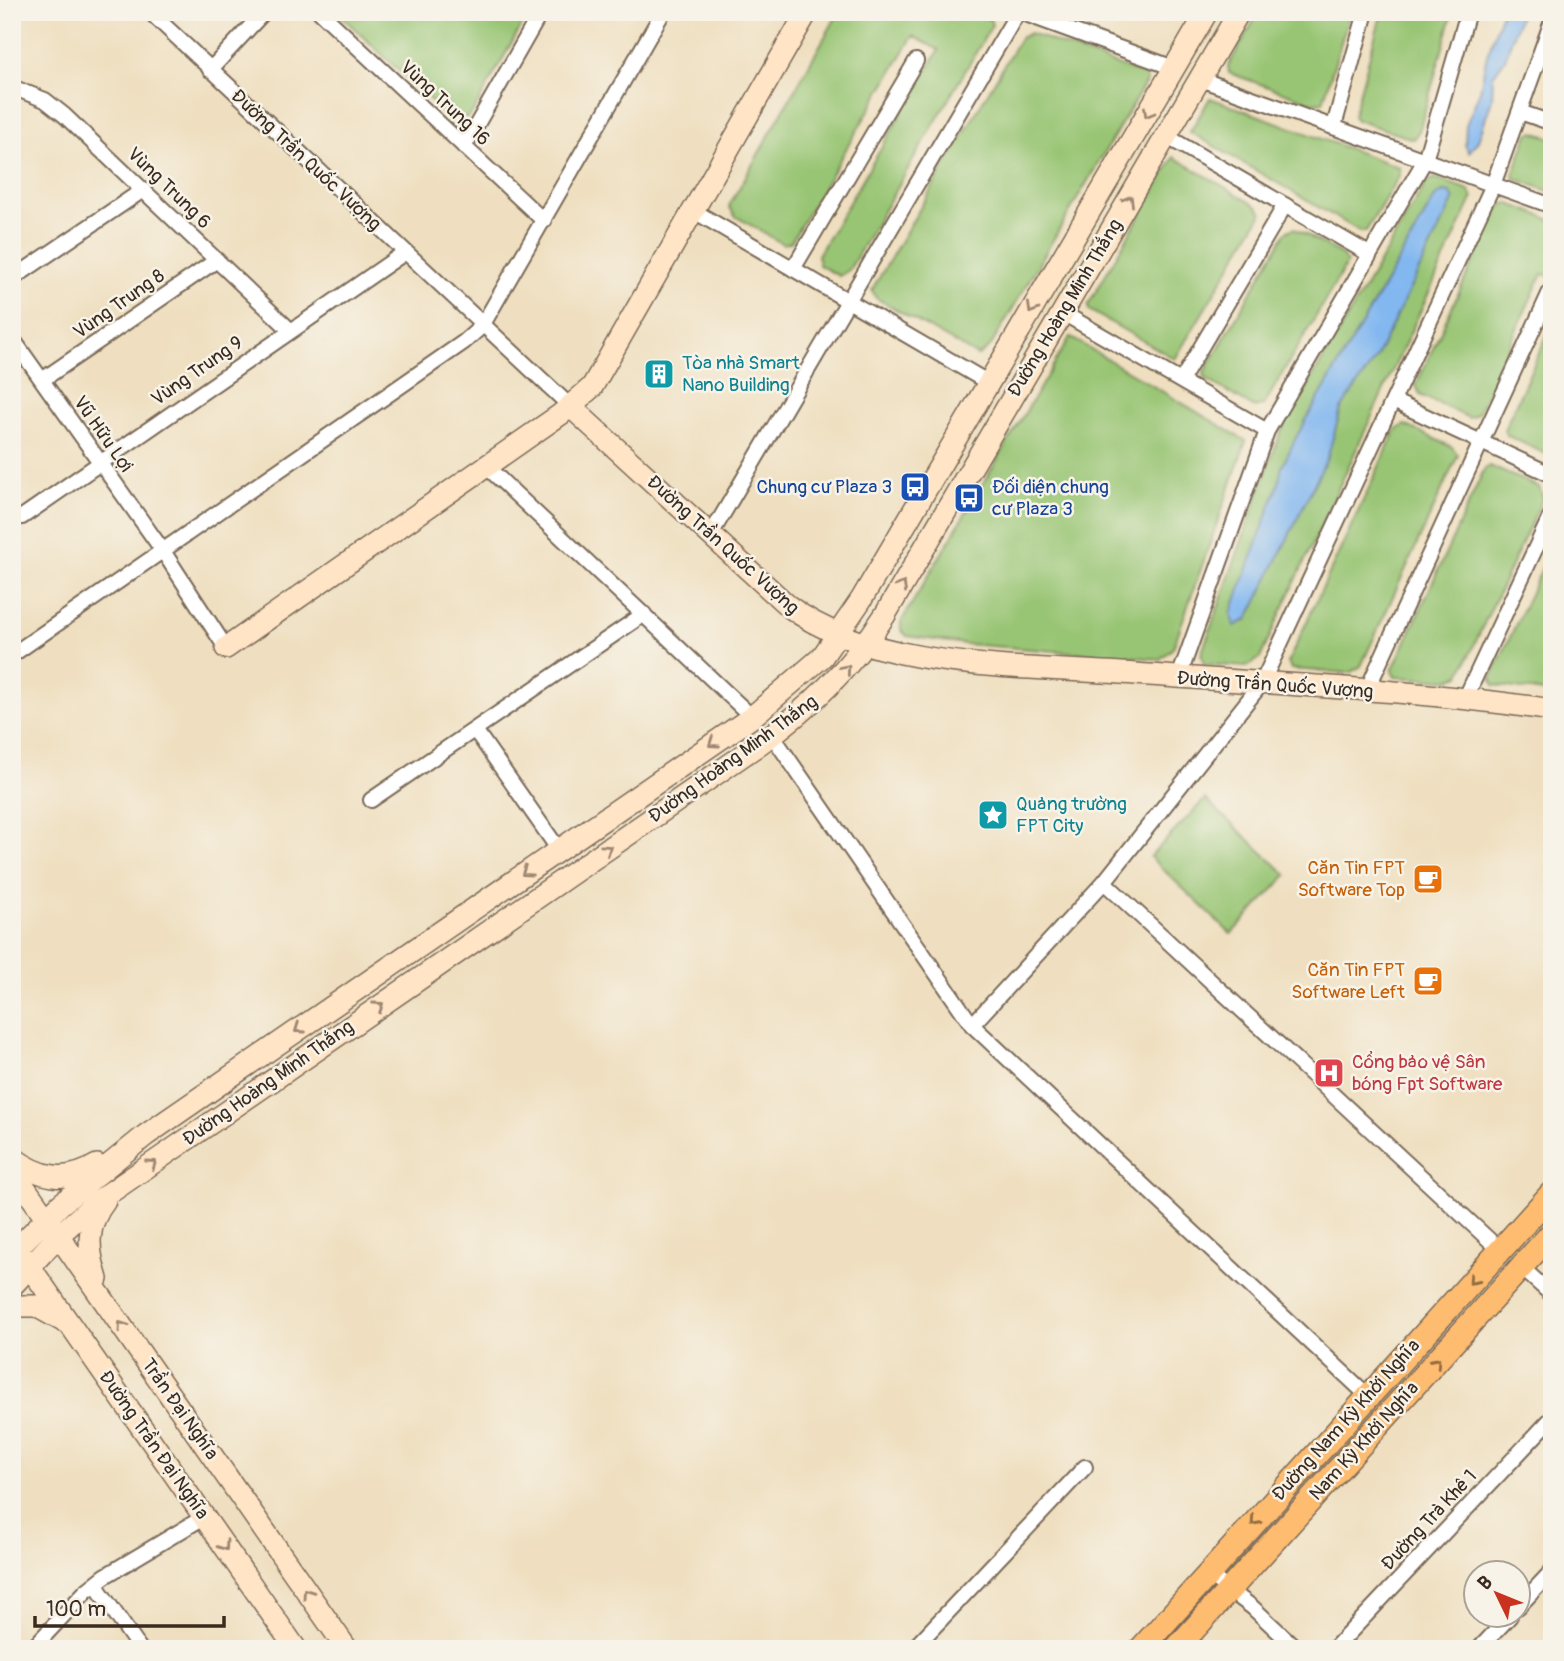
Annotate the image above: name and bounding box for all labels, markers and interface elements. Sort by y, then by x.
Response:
street label: Vùng Trung 16 [395,55,495,151]
street label: Đường Trần Quốc Vượng [226,84,386,236]
one-way arrow [1143,106,1156,119]
street label: Vùng Trung 6 [122,142,216,234]
one-way arrow [1121,194,1134,207]
street label: Đường Hoàng Minh Thắng [1002,215,1128,401]
street label: Vùng Trung 8 [69,264,169,344]
one-way arrow [1028,302,1041,315]
street label: Vùng Trung 9 [147,331,247,411]
place label: Tòa nhà Smart Nano Building [682,351,800,397]
building icon: Tòa nhà Smart Nano Building [642,357,676,391]
street label: Vũ Hữu Lợi [68,391,138,477]
street label: Đường Trần Quốc Vượng [642,470,804,620]
bus stop icon: Chung cư Plaza 3 [898,470,932,504]
place label: Chung cư Plaza 3 [756,475,892,499]
place label: Đối diện chung cư Plaza 3 [992,475,1109,521]
bus stop icon: Đối diện chung cư Plaza 3 [952,481,986,515]
one-way arrow [894,581,907,593]
one-way arrow [838,664,850,677]
street label: Đường Trần Quốc Vượng [1176,666,1374,704]
street label: Đường Hoàng Minh Thắng [644,690,822,828]
one-way arrow [708,735,721,748]
place label: Quảng trường FPT City [1016,792,1127,838]
place icon: Quảng trường FPT City [976,798,1010,832]
one-way arrow [599,845,612,858]
place label: Căn Tin FPT Software Top [1298,856,1405,902]
cafe icon: Căn Tin FPT Software Top [1411,862,1445,896]
one-way arrow [521,864,534,876]
place label: Căn Tin FPT Software Left [1291,958,1405,1004]
cafe icon: Căn Tin FPT Software Left [1411,964,1445,998]
one-way arrow [371,1002,384,1015]
street label: Đường Hoàng Minh Thắng [178,1015,358,1151]
one-way arrow [294,1021,307,1033]
place label: Cổng bảo vệ Sân bóng Fpt Software [1352,1050,1503,1096]
hospital icon: Cổng bảo vệ Sân bóng Fpt Software [1312,1056,1346,1090]
one-way arrow [144,1160,157,1172]
one-way arrow [1469,1271,1481,1284]
one-way arrow [118,1321,130,1334]
street label: Đường Nam Kỳ Khởi Nghĩa [1267,1334,1425,1506]
street label: Trần Đại Nghĩa [136,1354,224,1464]
one-way arrow [1428,1357,1440,1370]
street label: Đường Trần Đại Nghĩa [94,1366,214,1524]
street label: Nam Kỳ Khởi Nghĩa [1305,1377,1423,1505]
street label: Đường Trà Khê 1 [1376,1465,1482,1575]
one-way arrow [1251,1513,1263,1526]
one-way arrow [216,1538,228,1551]
north arrow [1462,1560,1532,1630]
text: B [1473,1571,1498,1595]
scale bar [35,1584,224,1628]
one-way arrow [303,1588,315,1601]
text: 100 m [46,1596,106,1623]

